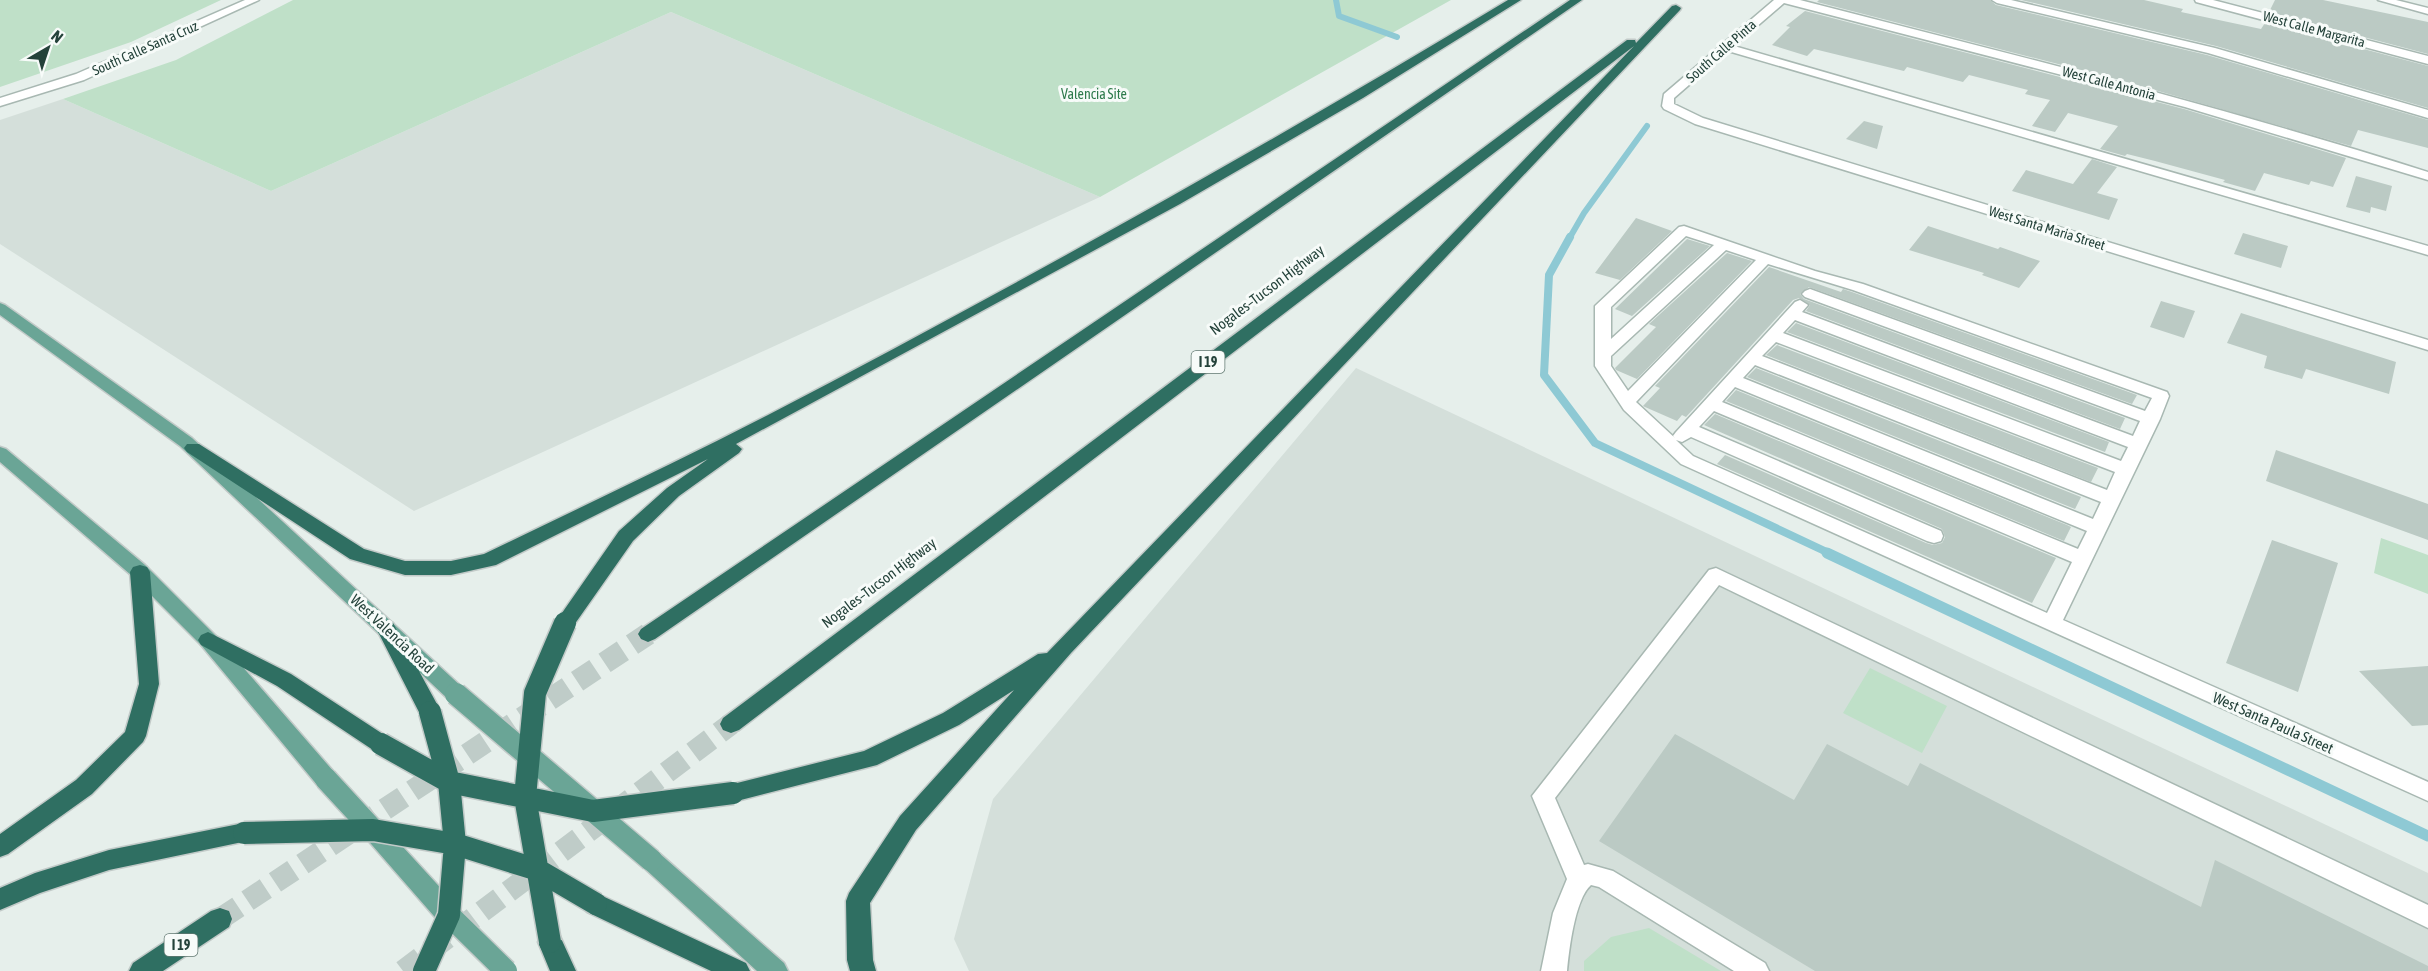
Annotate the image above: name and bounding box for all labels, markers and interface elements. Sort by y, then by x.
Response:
street label: West Calle Margarita [2261,8,2367,50]
street label: South Calle Pinta [1683,16,1759,86]
street label: South Calle Santa Cruz [90,17,200,79]
north arrow [18,18,78,78]
text: N [48,26,67,46]
street label: West Calle Antonia [2061,63,2157,103]
park label: Valencia Site [1061,86,1127,102]
street label: West Santa Maria Street [1987,203,2107,253]
street label: Nogales–Tucson Highway [1206,241,1327,338]
road number: I 19 [1192,351,1224,373]
street label: Nogales–Tucson Highway [818,534,939,631]
street label: West Valencia Road [347,591,437,676]
street label: West Santa Paula Street [2210,688,2336,757]
road number: I 19 [164,934,198,956]

